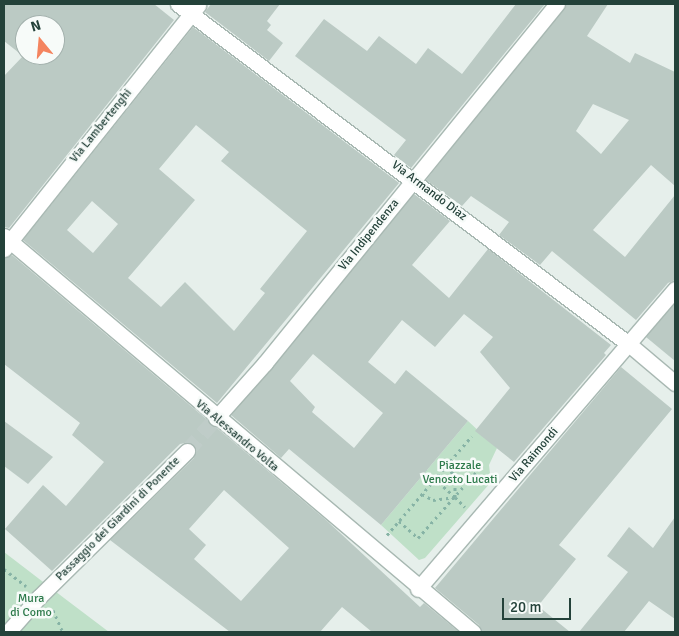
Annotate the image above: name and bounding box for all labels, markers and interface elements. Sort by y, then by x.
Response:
north arrow [15,15,65,65]
text: N [29,17,43,36]
street label: Via Lambertenghi [67,86,135,166]
street label: Via Armando Diaz [389,158,469,224]
street label: Via Indipendenza [336,196,402,274]
street label: Via Alessandro Volta [192,397,282,475]
street label: Via Raimondi [507,425,561,485]
street label: Passaggio dei Giardini di Ponente [53,454,183,584]
park label: Piazzale Venosto Lucati [423,459,497,487]
scale bar [504,588,573,620]
park label: Mura di Como [10,592,52,620]
text: 20 m [510,598,541,616]

